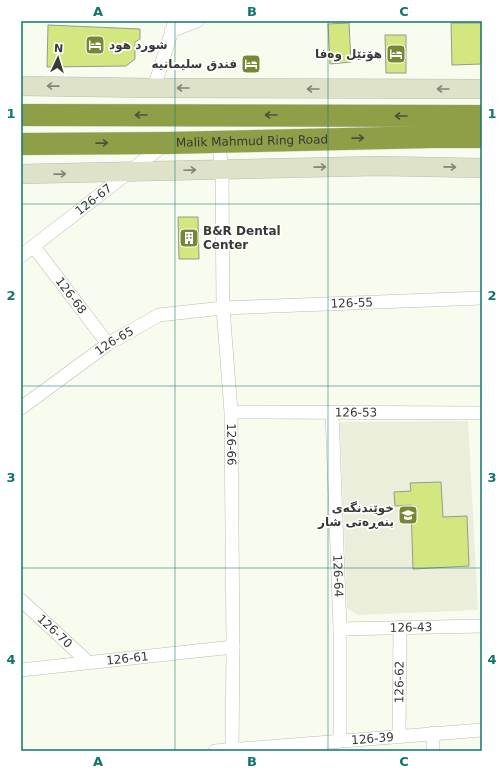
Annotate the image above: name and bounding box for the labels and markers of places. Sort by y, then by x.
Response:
hotel icon: شورد هود [84,34,106,56]
place label: شورد هود [109,38,168,53]
hotel icon: هۆتێل وەفا [385,43,407,65]
place label: هۆتێل وەفا [315,47,382,62]
hotel icon: فندق سليمانيه [240,53,262,75]
place label: فندق سليمانيه [152,57,237,71]
place label: B&R Dental Center [203,224,281,252]
building icon: B&R Dental Center [178,227,200,249]
place label: خوێندنگەی بنەڕەتی شار [317,501,394,529]
school or university icon: خوێندنگەی بنەڕەتی شار [397,504,419,526]

